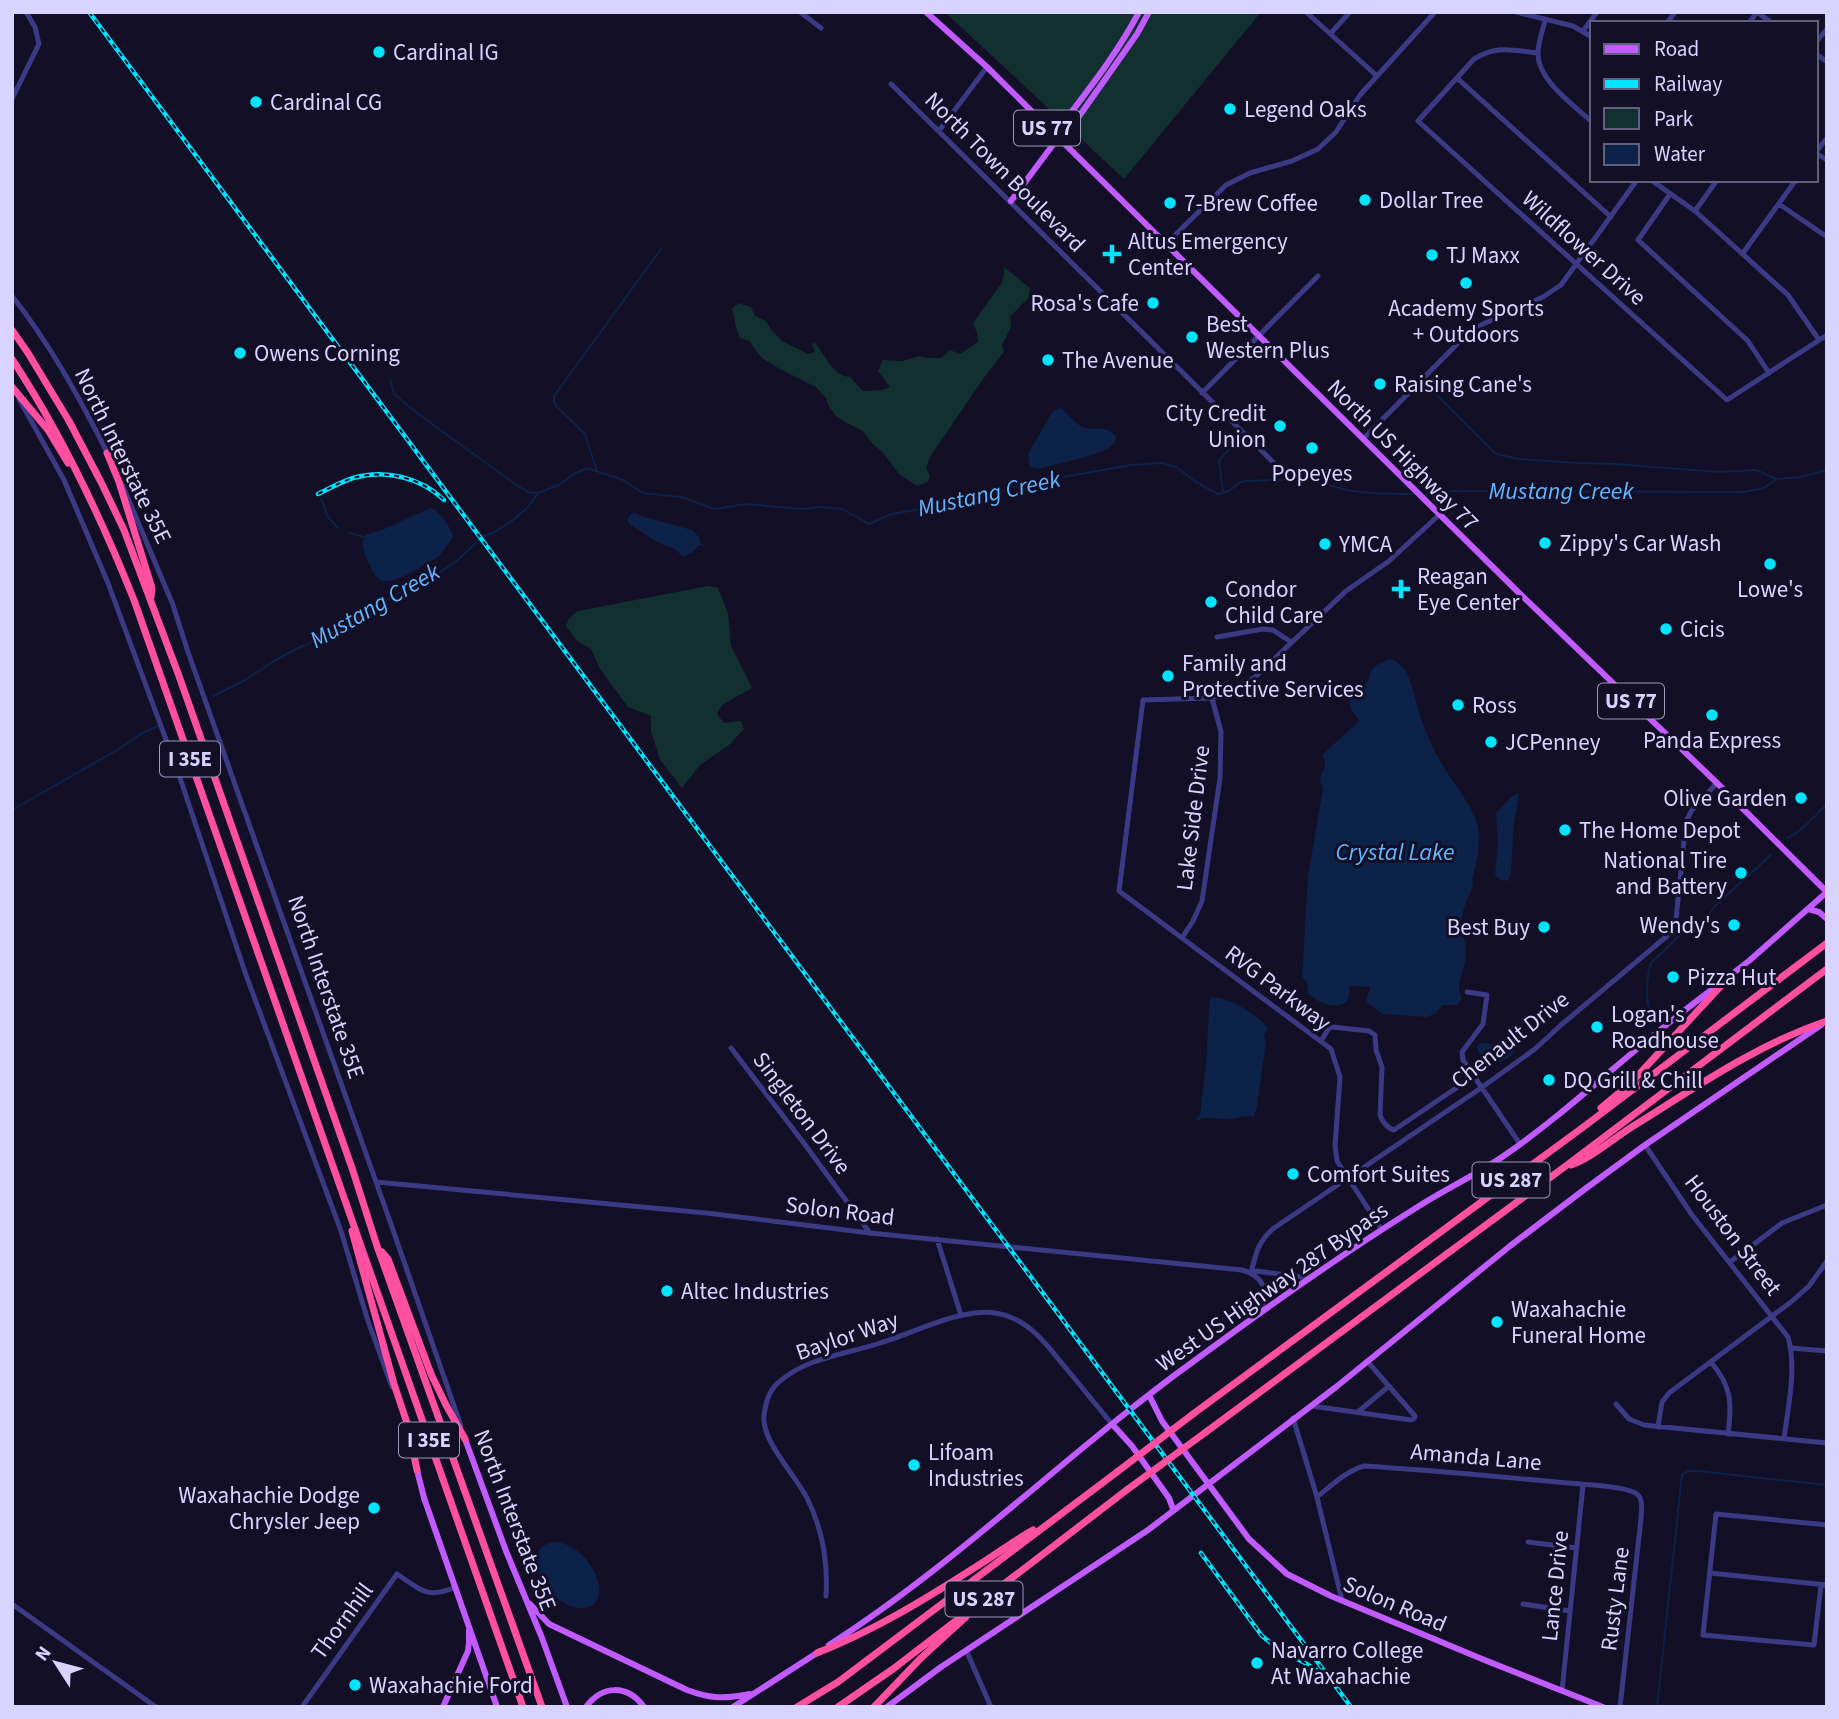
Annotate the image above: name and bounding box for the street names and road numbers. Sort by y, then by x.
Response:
street label: North Town Boulevard [917,84,1093,260]
road number: US 77 [1014,110,1080,146]
street label: Wildflower Drive [1514,183,1654,313]
street label: North Interstate 35E [66,363,180,549]
street label: North US Highway 77 [1320,372,1486,538]
road number: US 77 [1598,684,1664,718]
road number: I 35E [160,742,220,776]
street label: Lake Side Drive [1168,743,1218,893]
street label: North Interstate 35E [279,891,373,1083]
street label: RVG Parkway [1218,937,1338,1039]
street label: Chenault Drive [1444,983,1576,1097]
street label: Singleton Drive [745,1045,859,1181]
road number: US 287 [1472,1162,1550,1198]
street label: Houston Street [1677,1168,1790,1303]
street label: Solon Road [784,1188,896,1234]
street label: West US Highway 287 Bypass [1149,1194,1395,1380]
street label: Baylor Way [791,1303,903,1369]
road number: I 35E [399,1422,459,1458]
street label: North Interstate 35E [465,1425,565,1615]
street label: Amanda Lane [1409,1435,1543,1479]
street label: Lance Drive [1533,1529,1577,1643]
street label: Rusty Lane [1592,1545,1638,1653]
street label: Solon Road [1338,1567,1452,1641]
street label: Thornhill [303,1576,381,1666]
road number: US 287 [946,1582,1023,1616]

